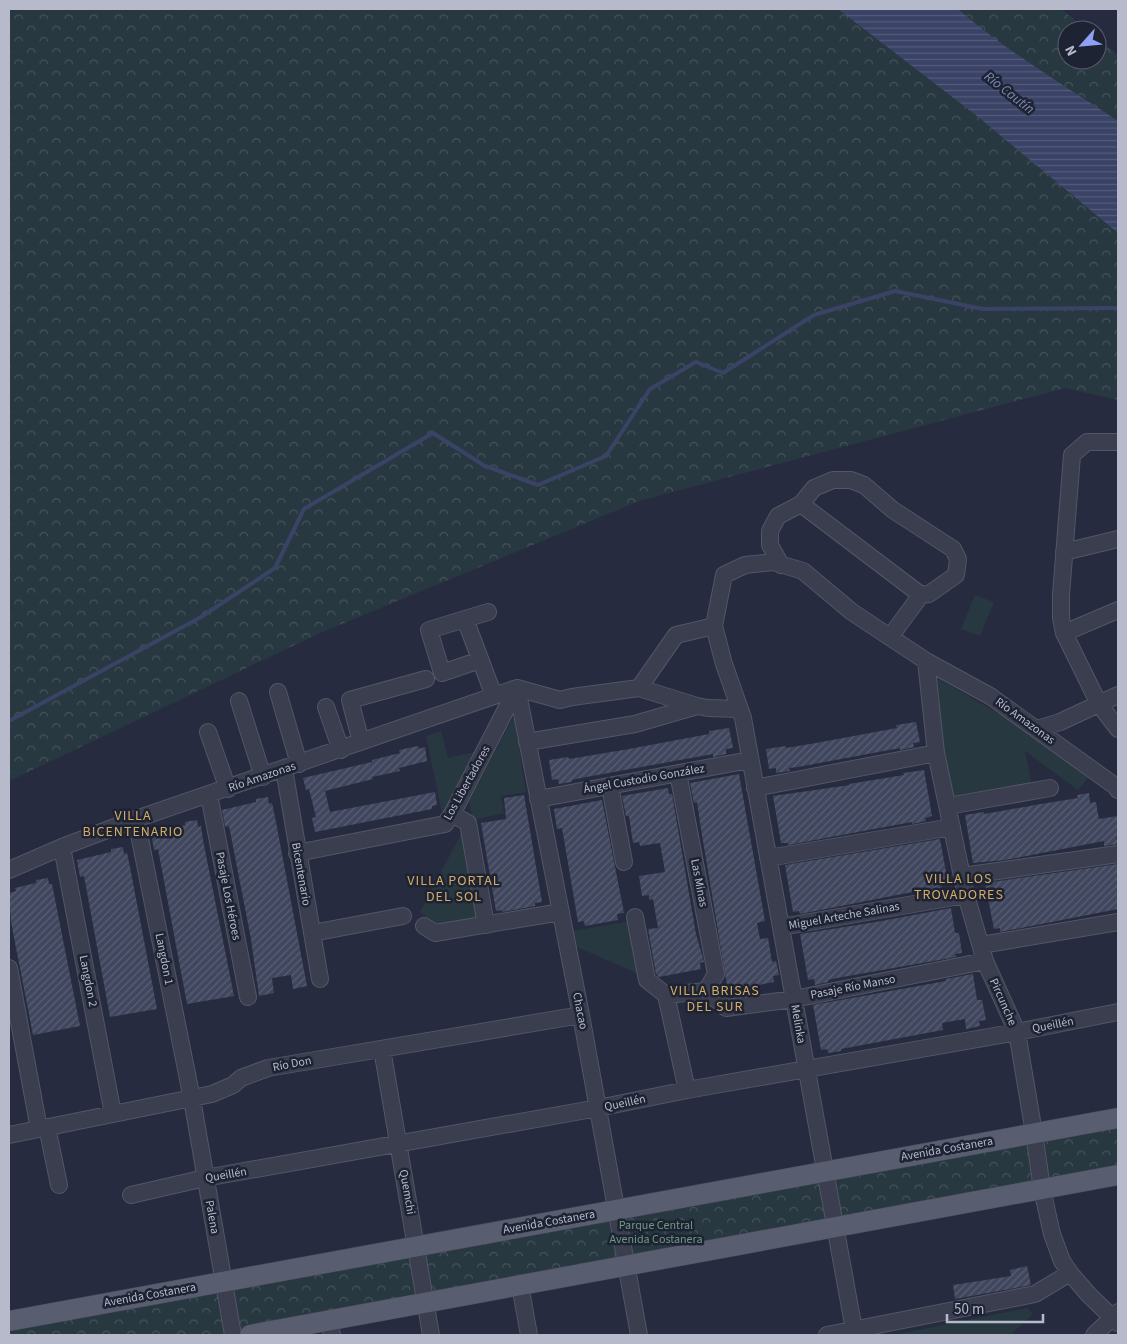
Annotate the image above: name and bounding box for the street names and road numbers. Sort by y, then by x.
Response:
street label: Río Amazonas [992,693,1058,749]
street label: Los Libertadores [439,743,495,823]
street label: Río Amazonas [226,758,298,796]
street label: Ángel Custodio González [582,760,706,798]
street label: Bicentenario [287,841,315,907]
street label: Pasaje Los Héroes [211,850,245,942]
street label: Las Minas [686,858,712,908]
street label: Miguel Arteche Salinas [787,898,901,934]
street label: Langdon 1 [151,932,177,986]
street label: Langdon 2 [75,954,101,1008]
street label: Pasaje Río Manso [809,970,897,1004]
street label: Pircunche [985,976,1021,1028]
street label: Chacao [568,991,592,1031]
street label: Melinka [786,1003,810,1045]
street label: Queillén [1031,1013,1075,1037]
street label: Río Don [271,1052,313,1076]
street label: Queillén [603,1090,647,1116]
street label: Avenida Costanera [900,1133,994,1165]
street label: Queillén [204,1163,248,1187]
street label: Quemchi [395,1168,419,1216]
street label: Palena [201,1199,223,1235]
street label: Avenida Costanera [502,1206,596,1238]
street label: Avenida Costanera [103,1279,197,1311]

